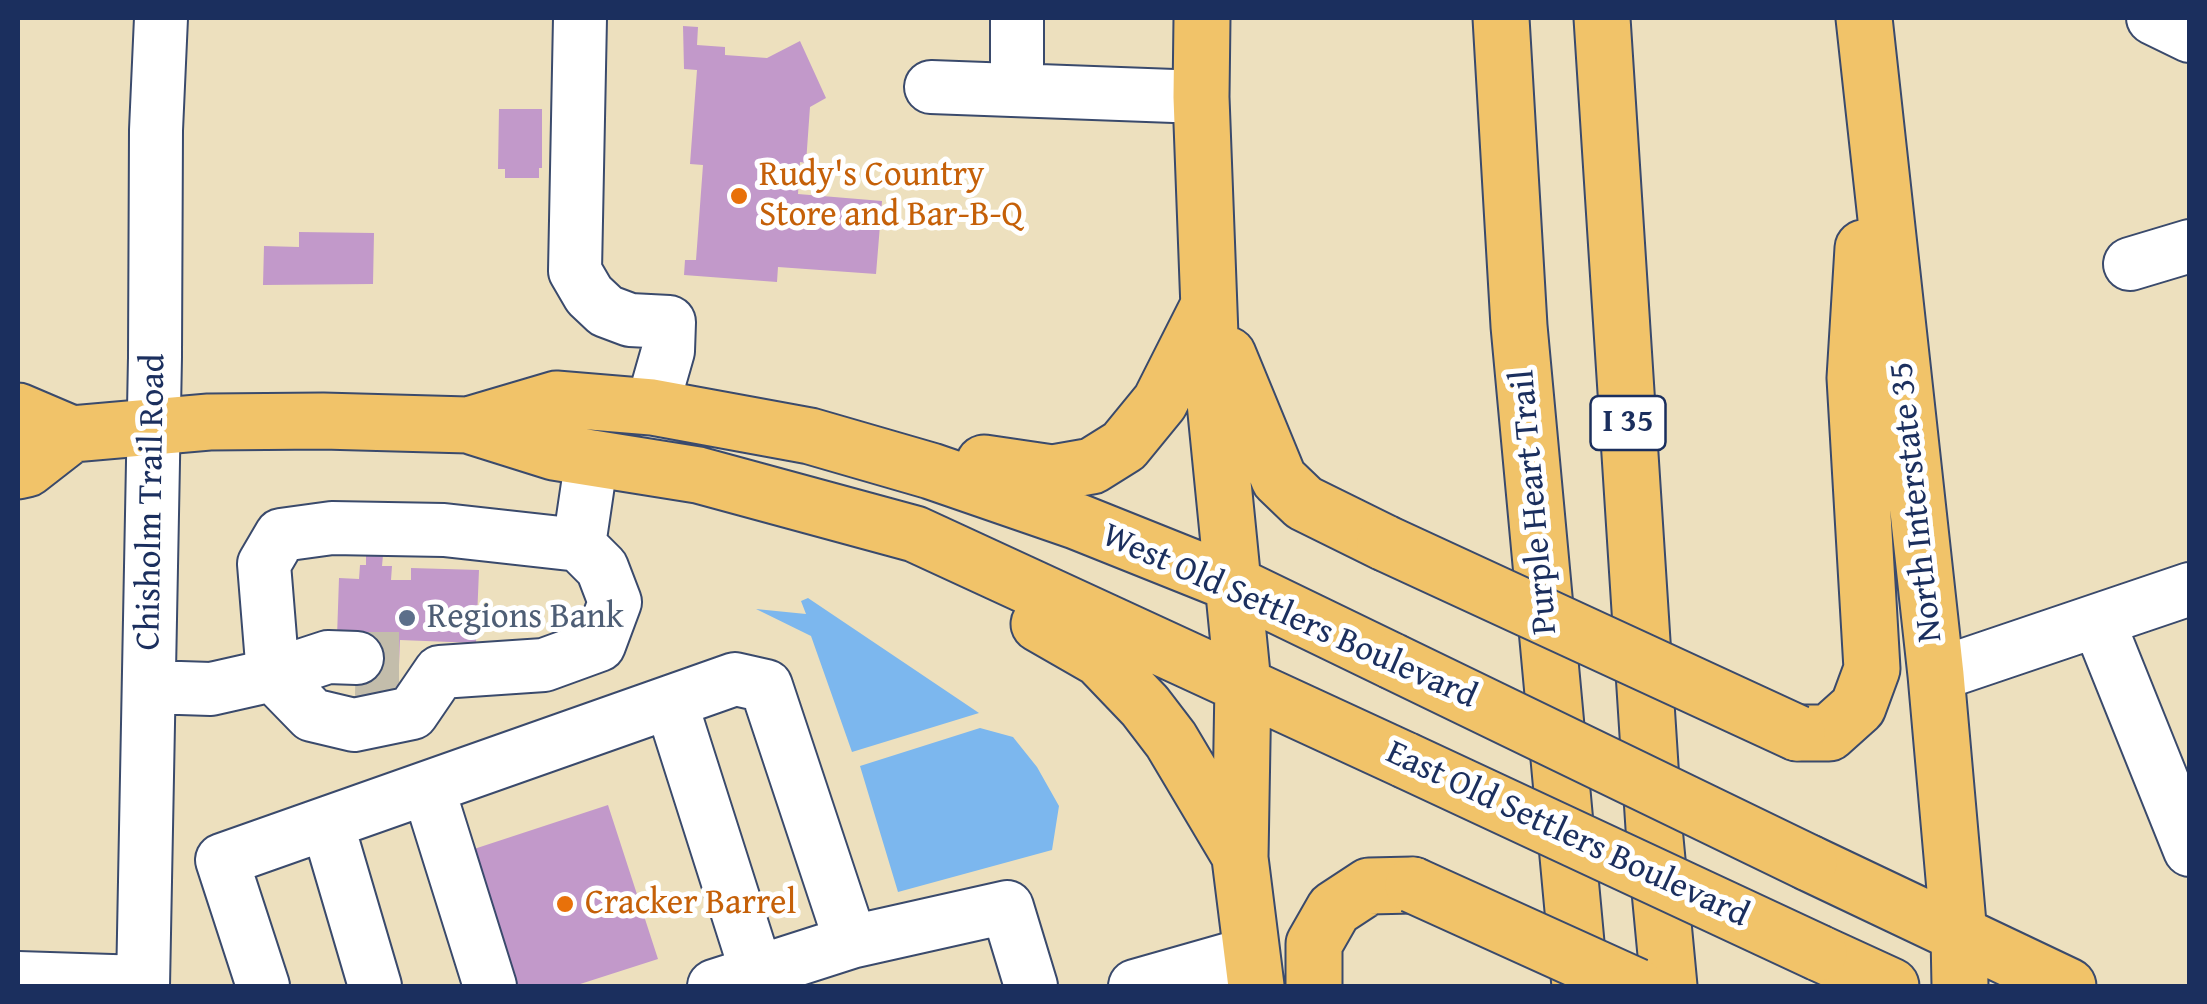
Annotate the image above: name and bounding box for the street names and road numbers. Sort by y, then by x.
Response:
street label: Chisholm Trail Road [128,353,176,651]
street label: North Interstate 35 [1881,360,1953,644]
street label: Purple Heart Trail [1503,368,1567,636]
road number: I 35 [1590,396,1666,450]
street label: West Old Settlers Boulevard [1095,515,1483,719]
street label: East Old Settlers Boulevard [1379,732,1755,938]

